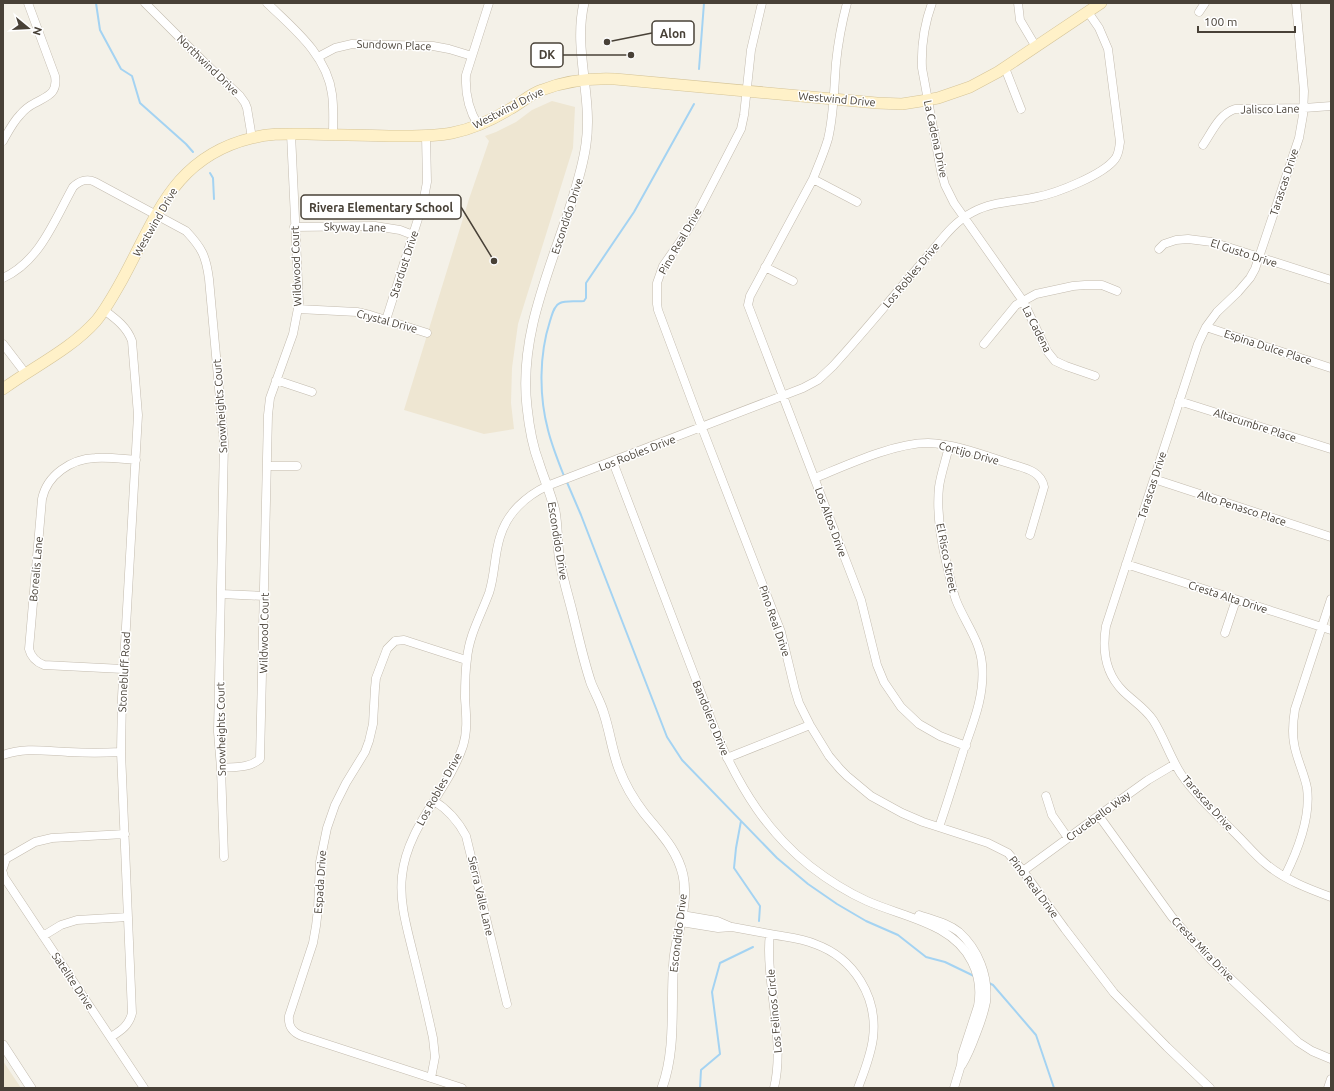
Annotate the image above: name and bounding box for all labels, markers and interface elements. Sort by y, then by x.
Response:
north arrow [8,8,48,48]
scale bar [1198,8,1295,34]
text: 100 m [1204,15,1237,28]
callout: Alon [652,21,694,45]
text: N [31,25,44,37]
text: Alon [660,27,686,40]
street label: Northwind Drive [175,32,241,98]
street label: Sundown Place [356,38,432,52]
callout: DK [531,43,563,67]
text: DK [539,48,555,61]
street label: Westwind Drive [471,85,545,131]
street label: Westwind Drive [798,90,876,108]
street label: La Cadena Drive [922,99,950,179]
street label: Jalisco Lane [1240,102,1300,116]
street label: Tarascas Drive [1267,147,1301,217]
street label: Escondido Drive [549,176,585,256]
street label: Westwind Drive [130,185,180,259]
callout: Rivera Elementary School [301,195,461,219]
text: Rivera Elementary School [309,201,453,214]
street label: Pino Real Drive [656,206,704,276]
street label: Skyway Lane [324,220,386,234]
street label: Wildwood Court [289,225,303,307]
street label: Stardust Drive [387,229,421,299]
street label: El Gusto Drive [1209,237,1279,269]
street label: Los Robles Drive [880,240,942,310]
street label: La Cadena [1020,304,1054,354]
street label: Crystal Drive [355,307,419,335]
street label: Espina Dulce Place [1223,327,1313,367]
street label: Snowheights Court [211,358,229,453]
street label: Altacumbre Place [1212,406,1298,444]
street label: Los Robles Drive [597,433,677,473]
street label: Cortijo Drive [938,439,1000,467]
street label: Tarascas Drive [1135,450,1169,520]
street label: Los Altos Drive [813,485,849,559]
street label: Alto Penasco Place [1196,488,1288,528]
street label: Escondido Drive [546,501,570,581]
street label: El Risco Street [934,522,960,594]
street label: Borealis Lane [27,536,45,602]
street label: Cresta Alta Drive [1187,579,1269,615]
street label: Pino Real Drive [757,584,793,658]
street label: Wildwood Court [257,592,271,673]
street label: Stonebluff Road [116,631,132,713]
street label: Bandolero Drive [690,679,732,757]
street label: Snowheights Court [214,681,228,776]
street label: Los Robles Drive [414,751,464,827]
street label: Tarascas Drive [1180,773,1236,833]
street label: Crucebello Way [1064,788,1133,843]
street label: Espada Drive [312,850,328,914]
street label: Pino Real Drive [1007,854,1061,920]
street label: Sierra Valle Lane [466,855,496,937]
street label: Escondido Drive [667,893,689,973]
street label: Cresta Mira Drive [1169,914,1237,984]
street label: Satelite Drive [49,950,97,1012]
street label: Los Felinos Circle [764,968,784,1054]

